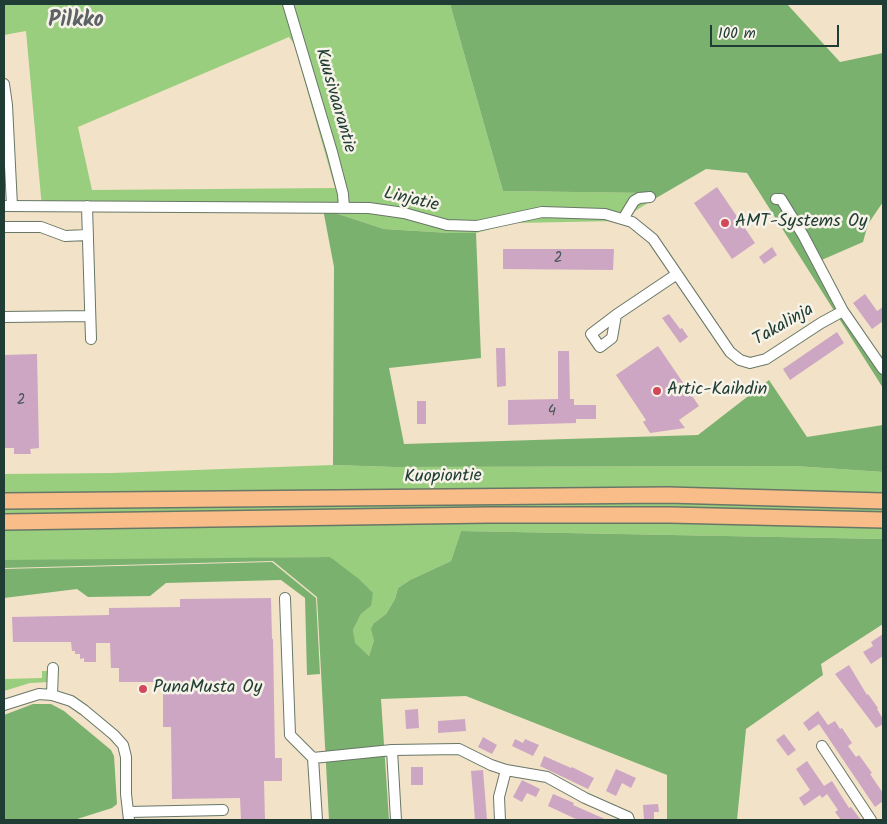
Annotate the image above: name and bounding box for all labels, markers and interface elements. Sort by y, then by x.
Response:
district label: Pilkko [48,9,104,35]
scale bar [712,15,841,47]
text: 100 m [718,22,756,46]
street label: Kuusivaarantie [309,46,359,156]
street label: Linjatie [381,184,441,218]
place label: AMT-Systems Oy [735,212,867,234]
marker: AMT-Systems Oy [719,217,731,229]
house number: 2 [554,250,562,268]
street label: Takalinja [750,300,818,352]
place label: Artic-Kaihdin [667,380,767,402]
marker: Artic-Kaihdin [651,385,663,397]
house number: 2 [17,392,25,410]
house number: 4 [548,403,556,421]
street label: Kuopiontie [404,467,482,489]
place label: PunaMusta Oy [153,678,262,700]
marker: PunaMusta Oy [137,683,149,695]

